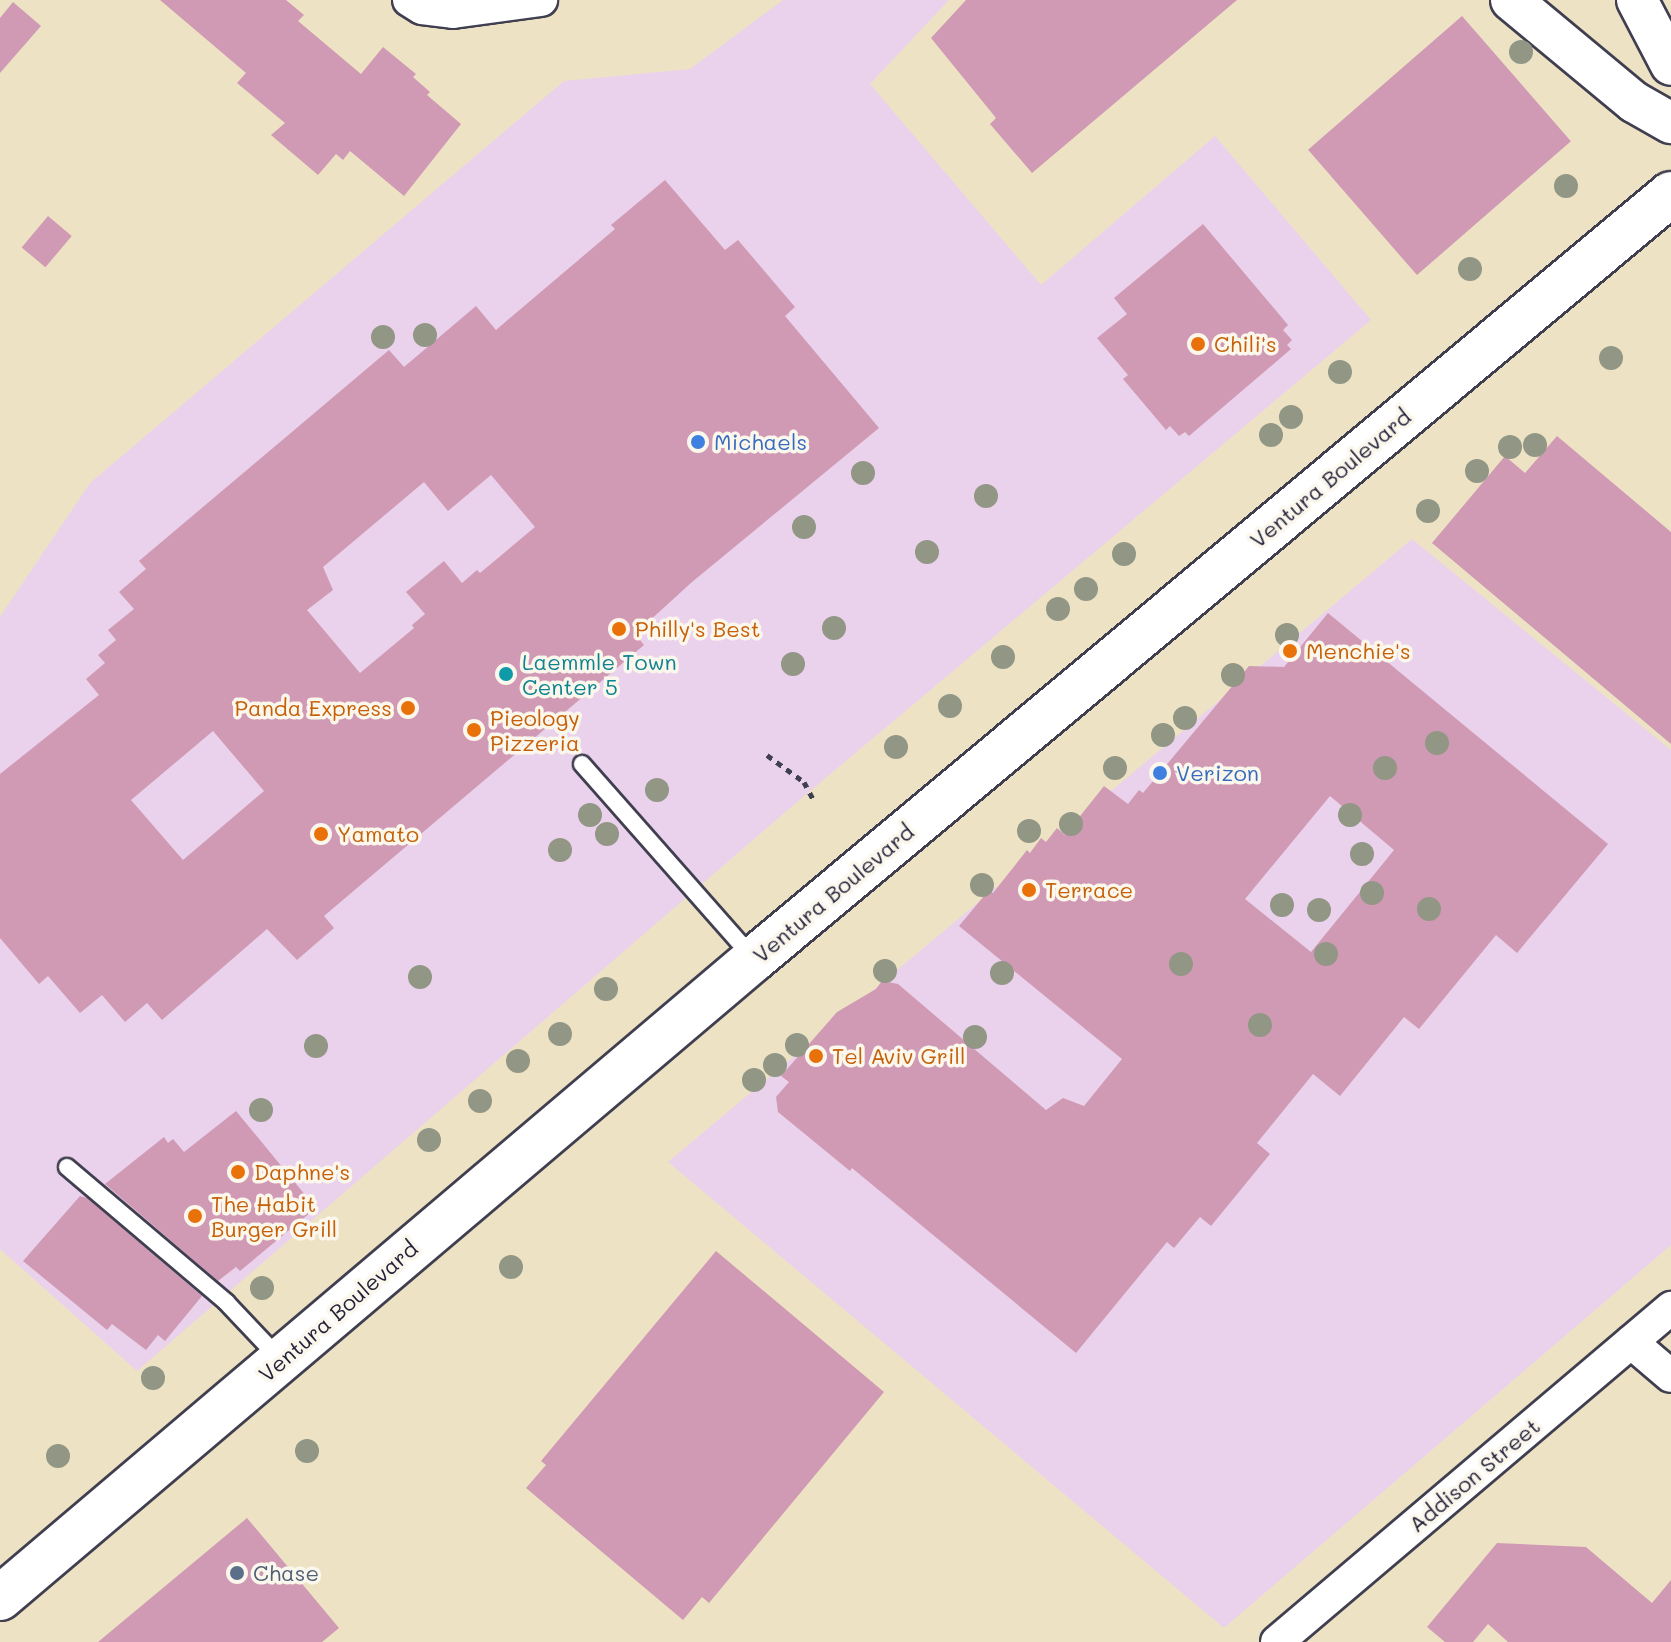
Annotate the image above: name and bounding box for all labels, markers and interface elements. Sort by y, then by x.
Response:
place label: Chili's [1214,331,1277,357]
marker: Chili's [1189,335,1207,353]
street label: Ventura Boulevard [1244,403,1416,553]
place label: Michaels [714,429,807,455]
marker: Michaels [689,433,707,451]
place label: Philly's Best [635,616,760,642]
marker: Philly's Best [610,620,628,638]
place label: Menchie's [1306,638,1411,664]
marker: Menchie's [1281,642,1299,660]
place label: Laemmle Town Center 5 [522,648,677,700]
marker: Laemmle Town Center 5 [497,665,515,683]
place label: Panda Express [235,695,392,721]
marker: Panda Express [399,699,417,717]
place label: Pieology Pizzeria [490,704,580,756]
marker: Pieology Pizzeria [465,721,483,739]
place label: Verizon [1176,760,1259,786]
marker: Verizon [1151,764,1169,782]
street label: Ventura Boulevard [747,818,919,968]
place label: Yamato [337,821,419,847]
marker: Yamato [312,825,330,843]
place label: Terrace [1045,877,1133,903]
marker: Terrace [1020,881,1038,899]
place label: Tel Aviv Grill [832,1043,966,1069]
marker: Tel Aviv Grill [807,1047,825,1065]
place label: Daphne's [254,1159,350,1185]
marker: Daphne's [229,1163,247,1181]
place label: The Habit Burger Grill [211,1190,337,1242]
marker: The Habit Burger Grill [186,1207,204,1225]
street label: Ventura Boulevard [253,1235,423,1387]
street label: Addison Street [1403,1413,1545,1537]
place label: Chase [253,1560,319,1586]
marker: Chase [228,1564,246,1582]

